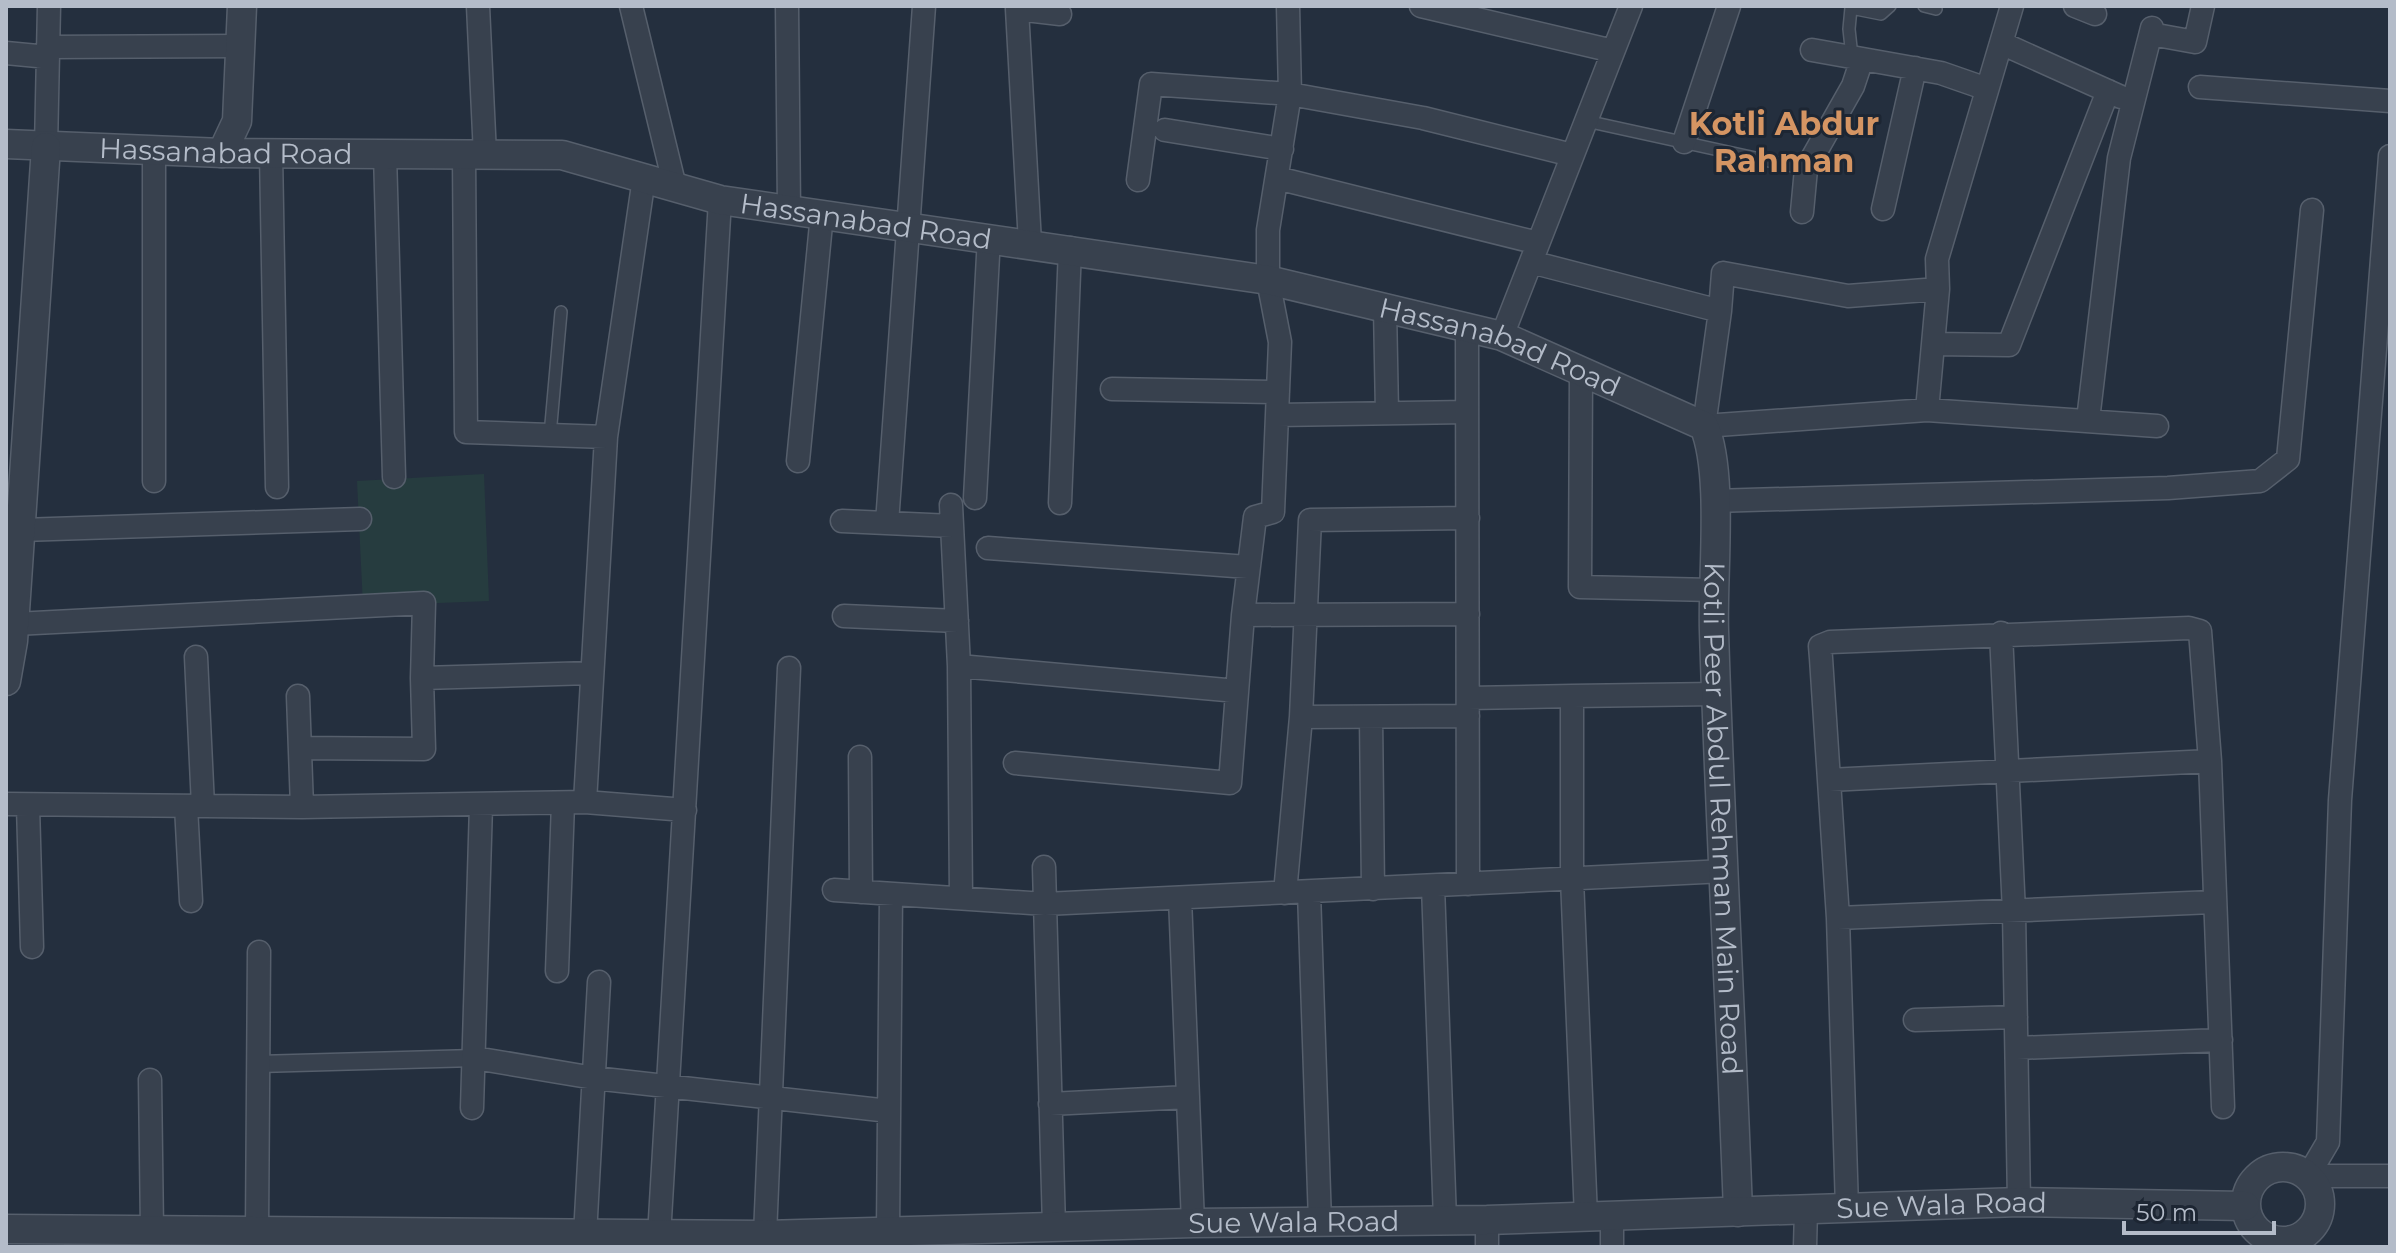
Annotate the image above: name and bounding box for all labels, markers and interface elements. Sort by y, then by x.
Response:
district label: Kotli Abdur Rahman [1689,104,1879,180]
street label: Hassanabad Road [98,131,353,171]
street label: Hassanabad Road [738,186,994,256]
street label: Hassanabad Road [1376,290,1626,404]
street label: Kotli Peer Abdul Rehman Main Road [1697,562,1749,1076]
street label: Sue Wala Road [1835,1185,2047,1225]
scale bar [2124,1185,2274,1235]
text: 50 m [2136,1198,2197,1227]
street label: Sue Wala Road [1188,1204,1400,1240]

